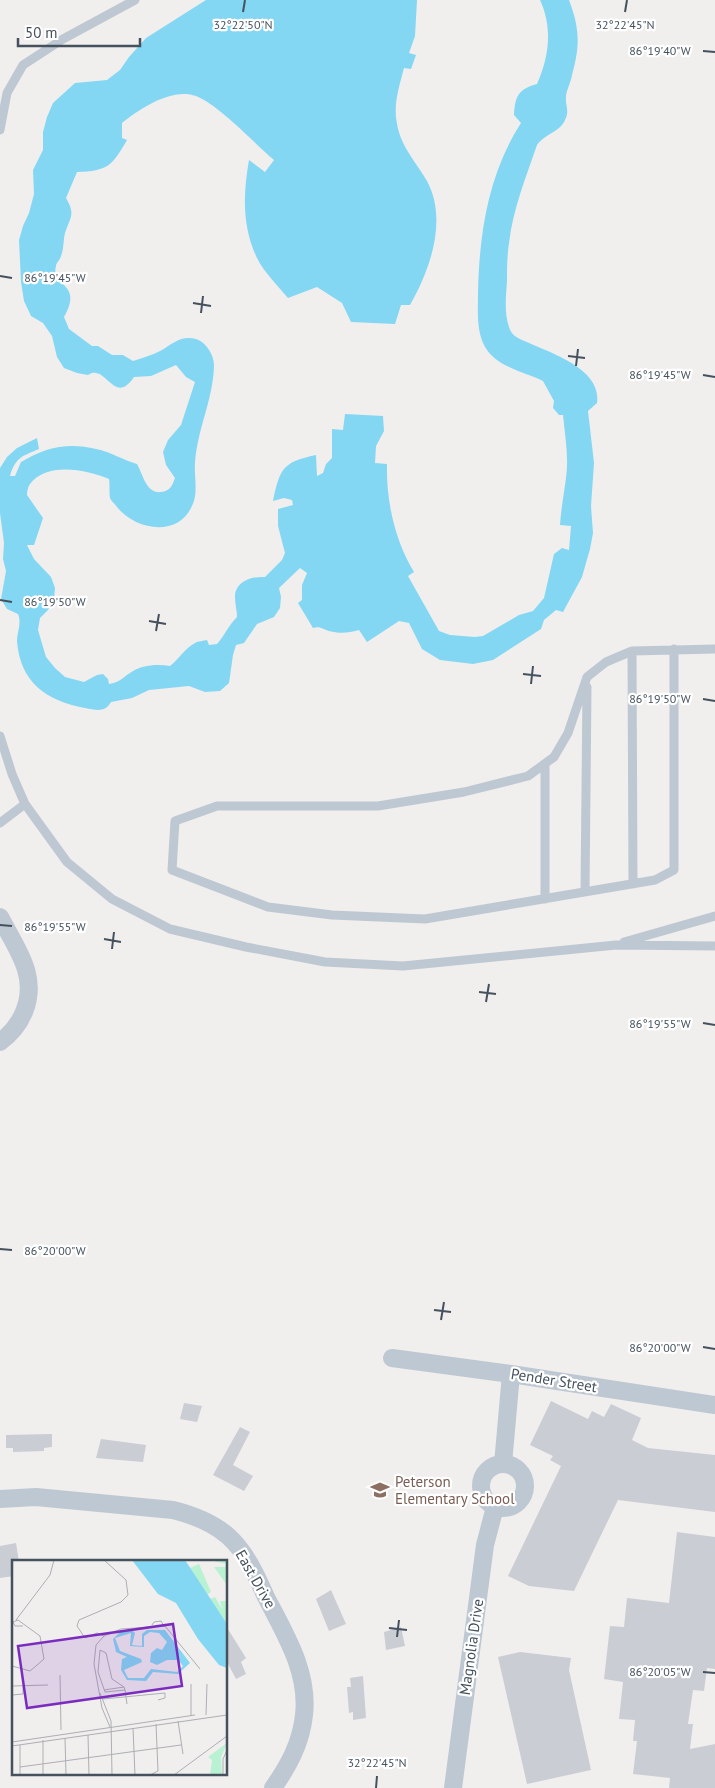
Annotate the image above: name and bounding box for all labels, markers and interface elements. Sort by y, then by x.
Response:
scale bar [18,15,140,47]
text: 32°22'50"N [213,17,273,32]
text: 32°22'45"N [595,17,655,32]
text: 50 m [25,23,58,42]
text: 86°19'40"W [629,43,691,58]
text: 86°19'45"W [24,270,86,285]
text: 86°19'45"W [629,367,691,382]
text: 86°19'50"W [24,594,86,609]
text: 86°19'50"W [629,691,691,706]
text: 86°19'55"W [24,919,86,934]
text: 86°19'55"W [629,1016,691,1031]
text: 86°20'00"W [24,1243,86,1258]
text: 86°20'00"W [629,1340,691,1355]
street label: Pender Street [510,1364,598,1396]
place label: Peterson Elementary School [395,1472,515,1508]
school or university icon: Peterson Elementary School [369,1479,391,1501]
street label: East Drive [232,1546,280,1612]
inset map [12,1560,228,1776]
street label: Magnolia Drive [455,1598,487,1696]
text: 86°20'05"W [629,1664,691,1679]
text: 32°22'45"N [347,1755,407,1770]

